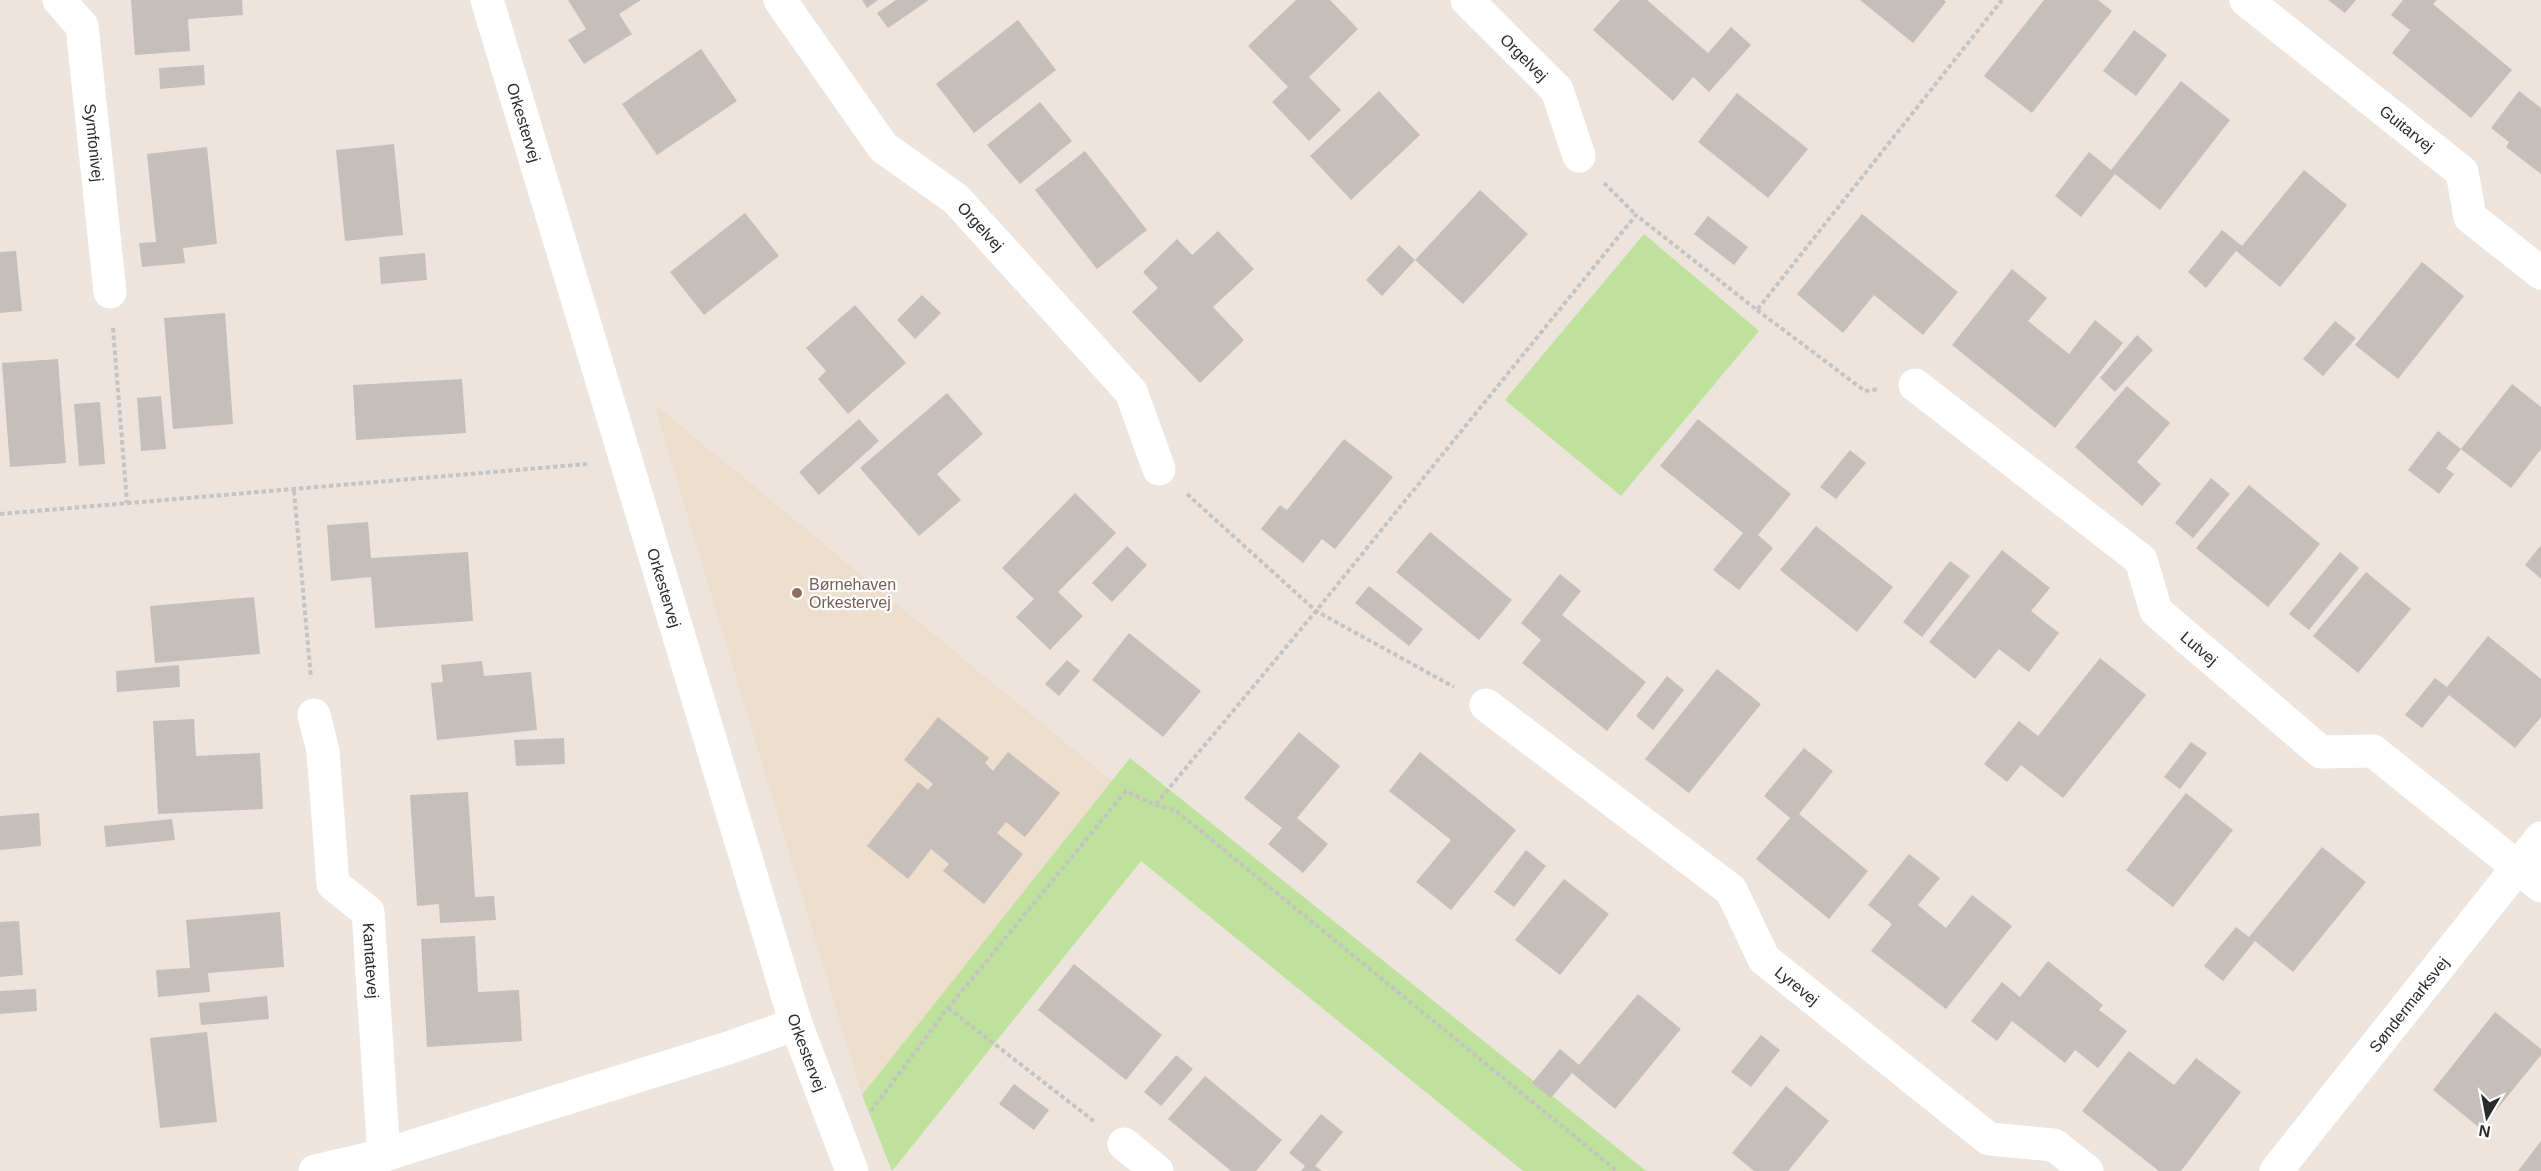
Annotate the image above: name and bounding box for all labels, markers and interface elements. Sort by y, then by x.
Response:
street label: Orgelvej [1497,30,1551,84]
street label: Orkestervej [504,81,544,164]
street label: Guitarvej [2377,102,2438,155]
street label: Symfonivej [82,103,107,182]
street label: Orgelvej [954,199,1007,254]
street label: Orkestervej [644,546,684,629]
place label: Børnehaven Orkestervej [809,576,896,611]
marker: Børnehaven Orkestervej [790,586,804,600]
street label: Lutvej [2178,628,2221,668]
street label: Kantatevej [360,922,382,999]
street label: Søndermarksvej [2366,953,2452,1055]
street label: Lyrevej [1772,963,1822,1008]
street label: Orkestervej [785,1011,829,1094]
north arrow [2457,1087,2517,1147]
text: N [2477,1122,2492,1141]

